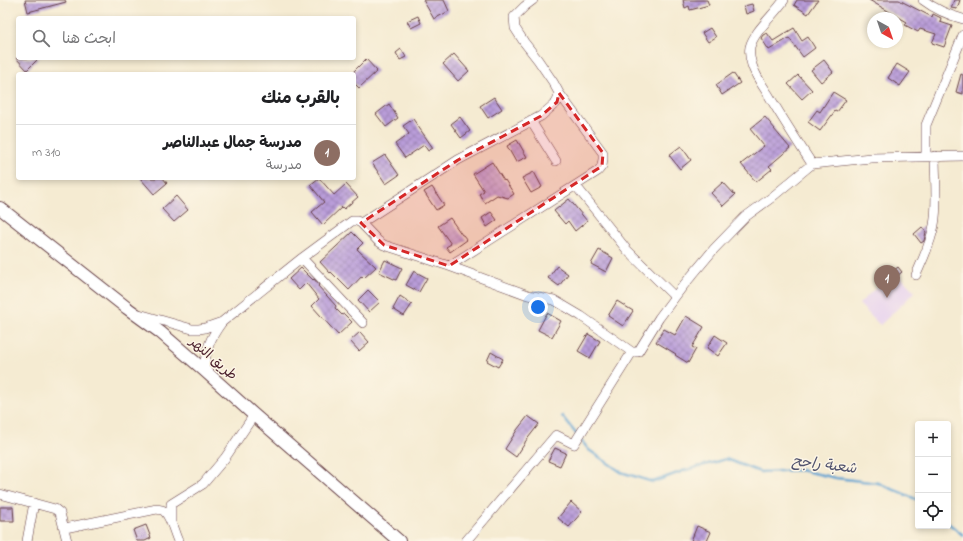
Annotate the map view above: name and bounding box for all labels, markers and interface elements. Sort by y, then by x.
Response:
north arrow [867,12,903,48]
search box [16,16,356,60]
icon: search [30,27,52,49]
text: ابحث هنا [62,28,116,50]
text: بالقرب منك [261,86,340,111]
text: مدرسة جمال عبدالناصر [163,132,302,154]
text: 310 m [32,143,60,162]
text: 1 [325,143,329,162]
text: مدرسة [266,156,302,175]
pin: 1 [874,265,900,298]
your location [528,297,548,317]
street label: طريق النهر [184,331,242,386]
map controls [915,421,951,529]
button: + [915,421,951,457]
water label: شعبة راجح [790,450,858,480]
button: − [915,457,951,493]
button: locate [915,493,951,529]

